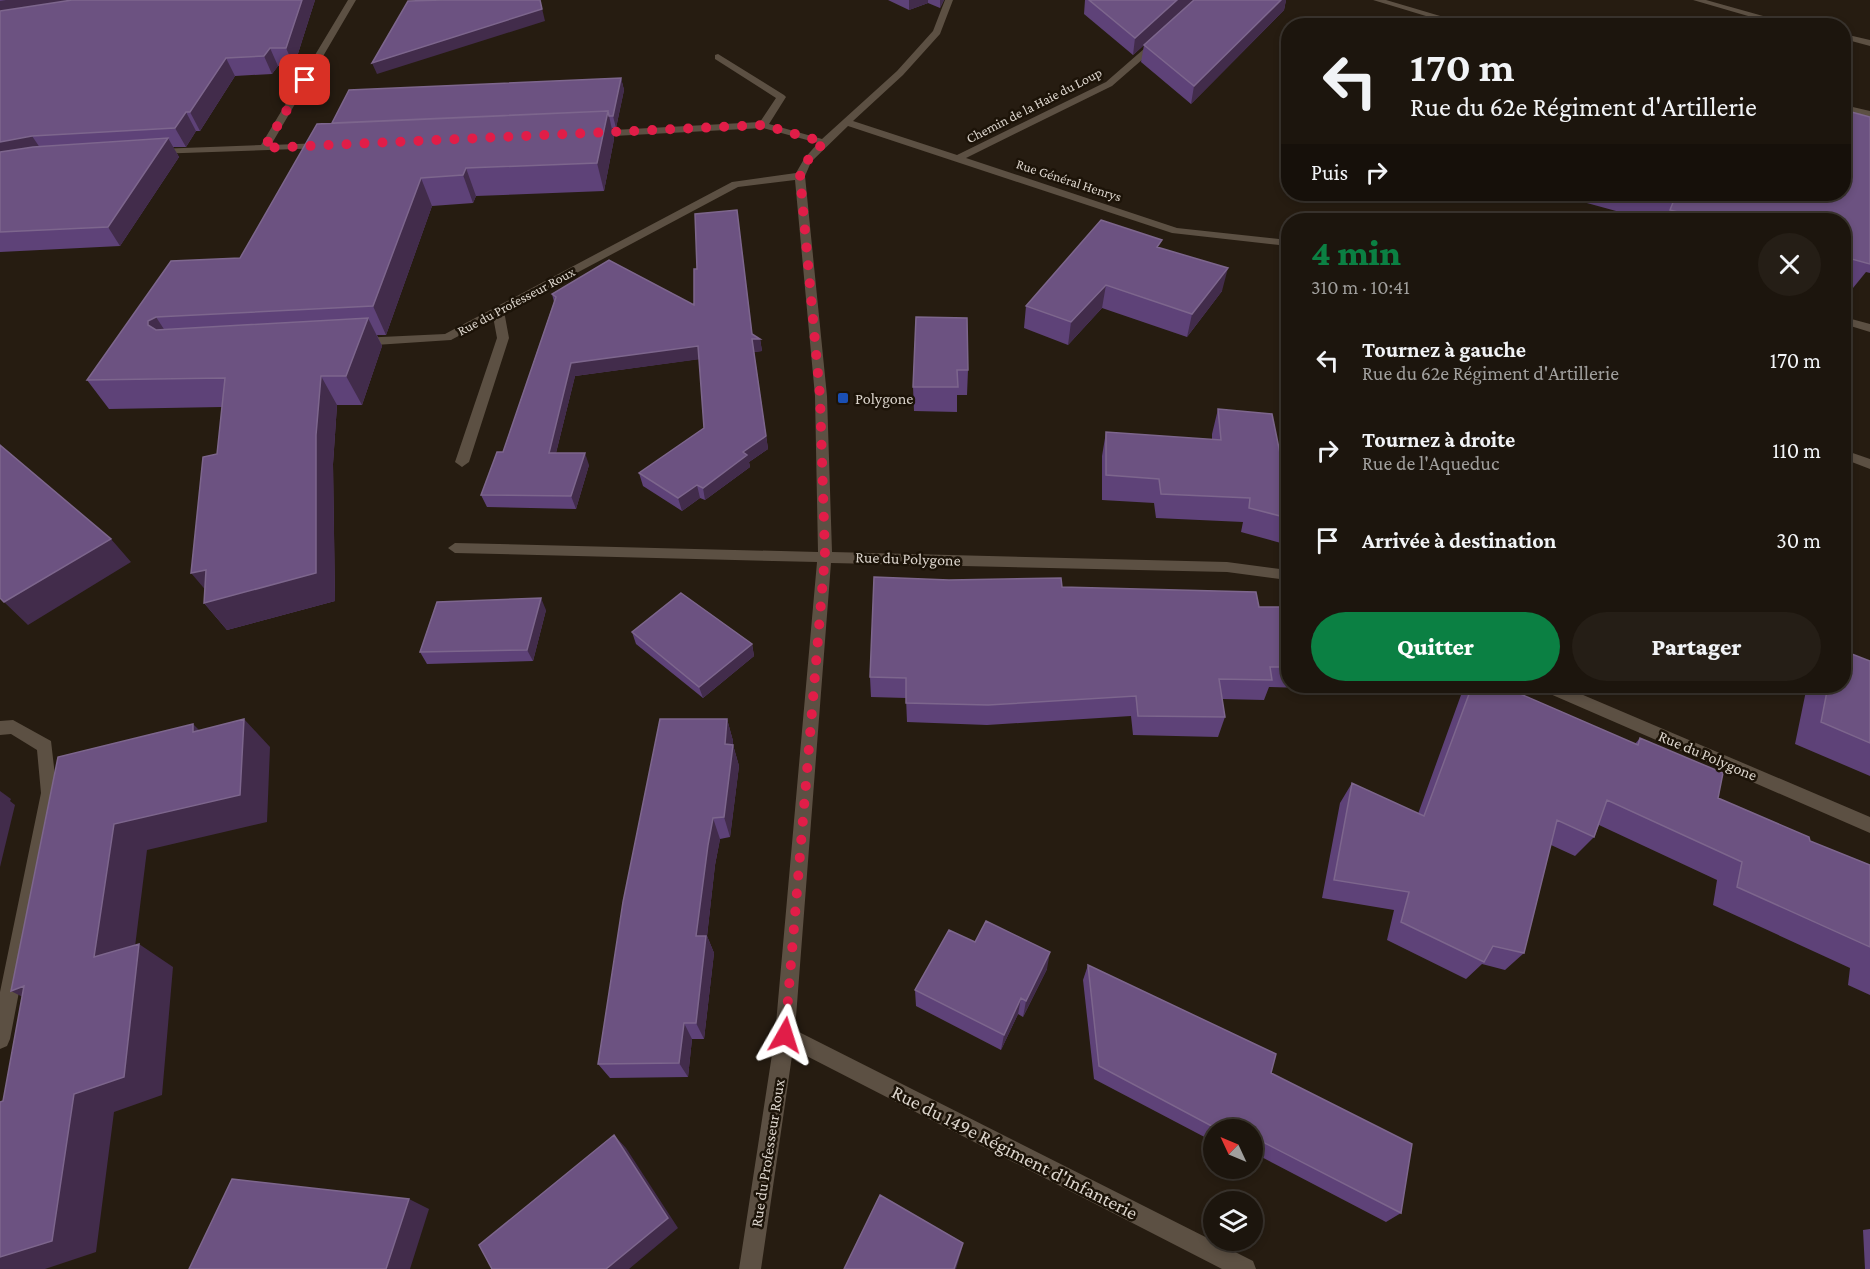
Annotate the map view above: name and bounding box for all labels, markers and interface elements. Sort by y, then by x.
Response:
icon: left [1311,42,1389,120]
text: 170 m [1410,43,1515,90]
pin [279,54,330,105]
icon: arrive [288,63,321,96]
street label: Chemin de la Haie du Loup [963,64,1105,146]
text: Rue du 62e Régiment d'Artillerie [1410,92,1757,122]
street label: Rue Général Henrys [1014,155,1124,205]
icon: right [1360,156,1393,189]
text: Puis [1311,160,1348,185]
text: 4 min [1311,233,1401,273]
button: close [1758,233,1821,296]
street label: Rue du Professeur Roux [455,263,578,339]
text: 310 m · 10:41 [1311,276,1410,298]
text: Tournez à gauche [1362,337,1526,362]
icon: left [1311,344,1344,377]
text: 170 m [1770,348,1821,373]
text: Rue du 62e Régiment d'Artillerie [1362,362,1619,384]
place label: Polygone [855,390,913,408]
marker: Polygone [836,391,850,405]
text: Tournez à droite [1362,427,1515,452]
icon: right [1311,434,1344,467]
text: 110 m [1772,438,1821,463]
text: Rue de l'Aqueduc [1362,452,1499,474]
icon: arrive [1311,524,1344,557]
text: Arrivée à destination [1362,528,1556,553]
text: 30 m [1776,528,1821,553]
street label: Rue du Polygone [855,548,961,570]
button: Quitter [1311,612,1560,681]
button: Partager [1572,612,1821,681]
street label: Rue du Polygone [1656,727,1760,785]
position arrow [753,1003,817,1067]
street label: Rue du Professeur Roux [747,1077,788,1228]
street label: Rue du 149e Régiment d'Infanterie [888,1080,1142,1225]
north arrow [1203,1119,1263,1179]
map controls [1203,1119,1263,1251]
button: layers [1203,1191,1263,1251]

